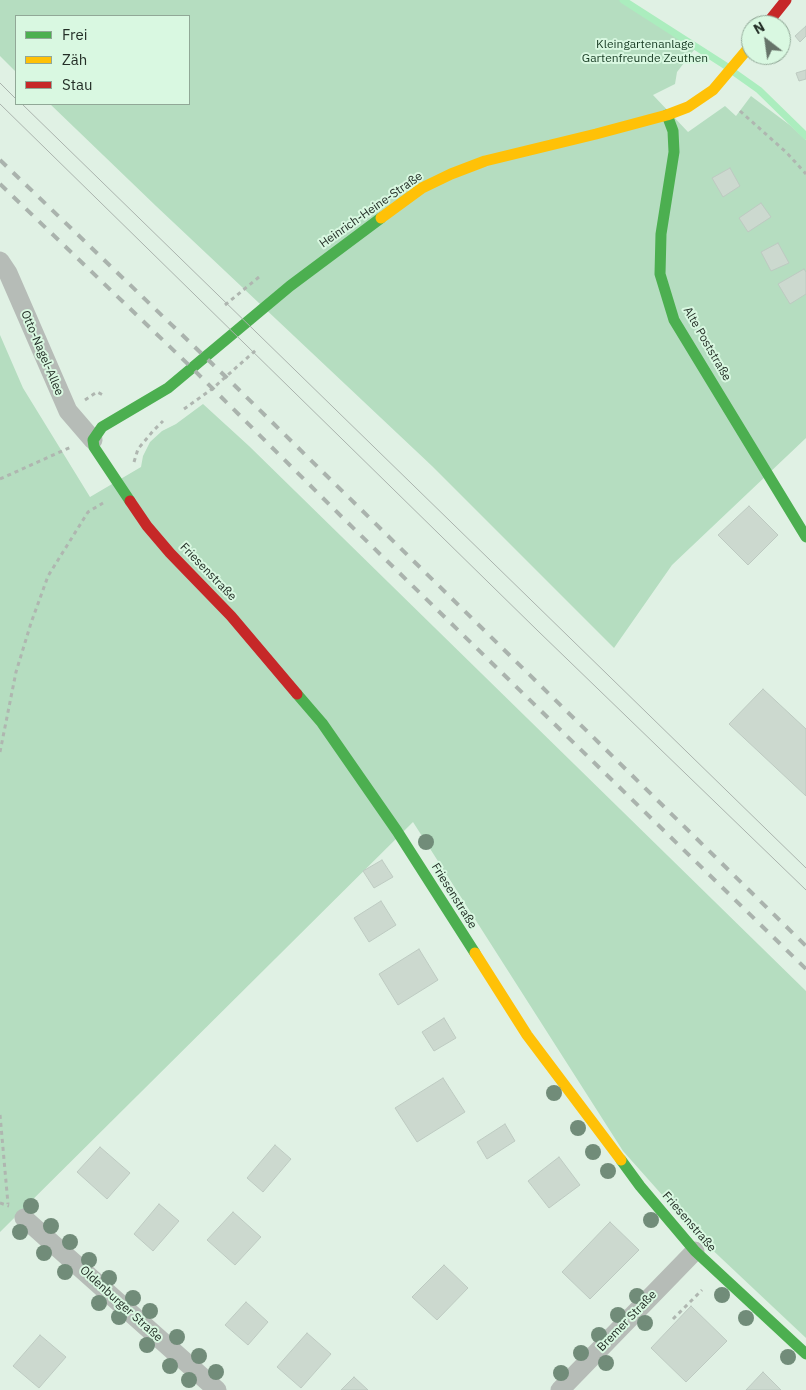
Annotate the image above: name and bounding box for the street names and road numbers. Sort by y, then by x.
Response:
street label: Heinrich-Heine-Straße [317,169,425,251]
street label: Alte Poststraße [680,304,734,384]
street label: Otto-Nagel-Allee [18,308,66,398]
street label: Friesenstraße [177,540,239,604]
street label: Friesenstraße [428,861,480,931]
street label: Friesenstraße [659,1189,719,1255]
street label: Oldenburger Straße [77,1263,165,1345]
street label: Bremer Straße [594,1287,660,1355]

